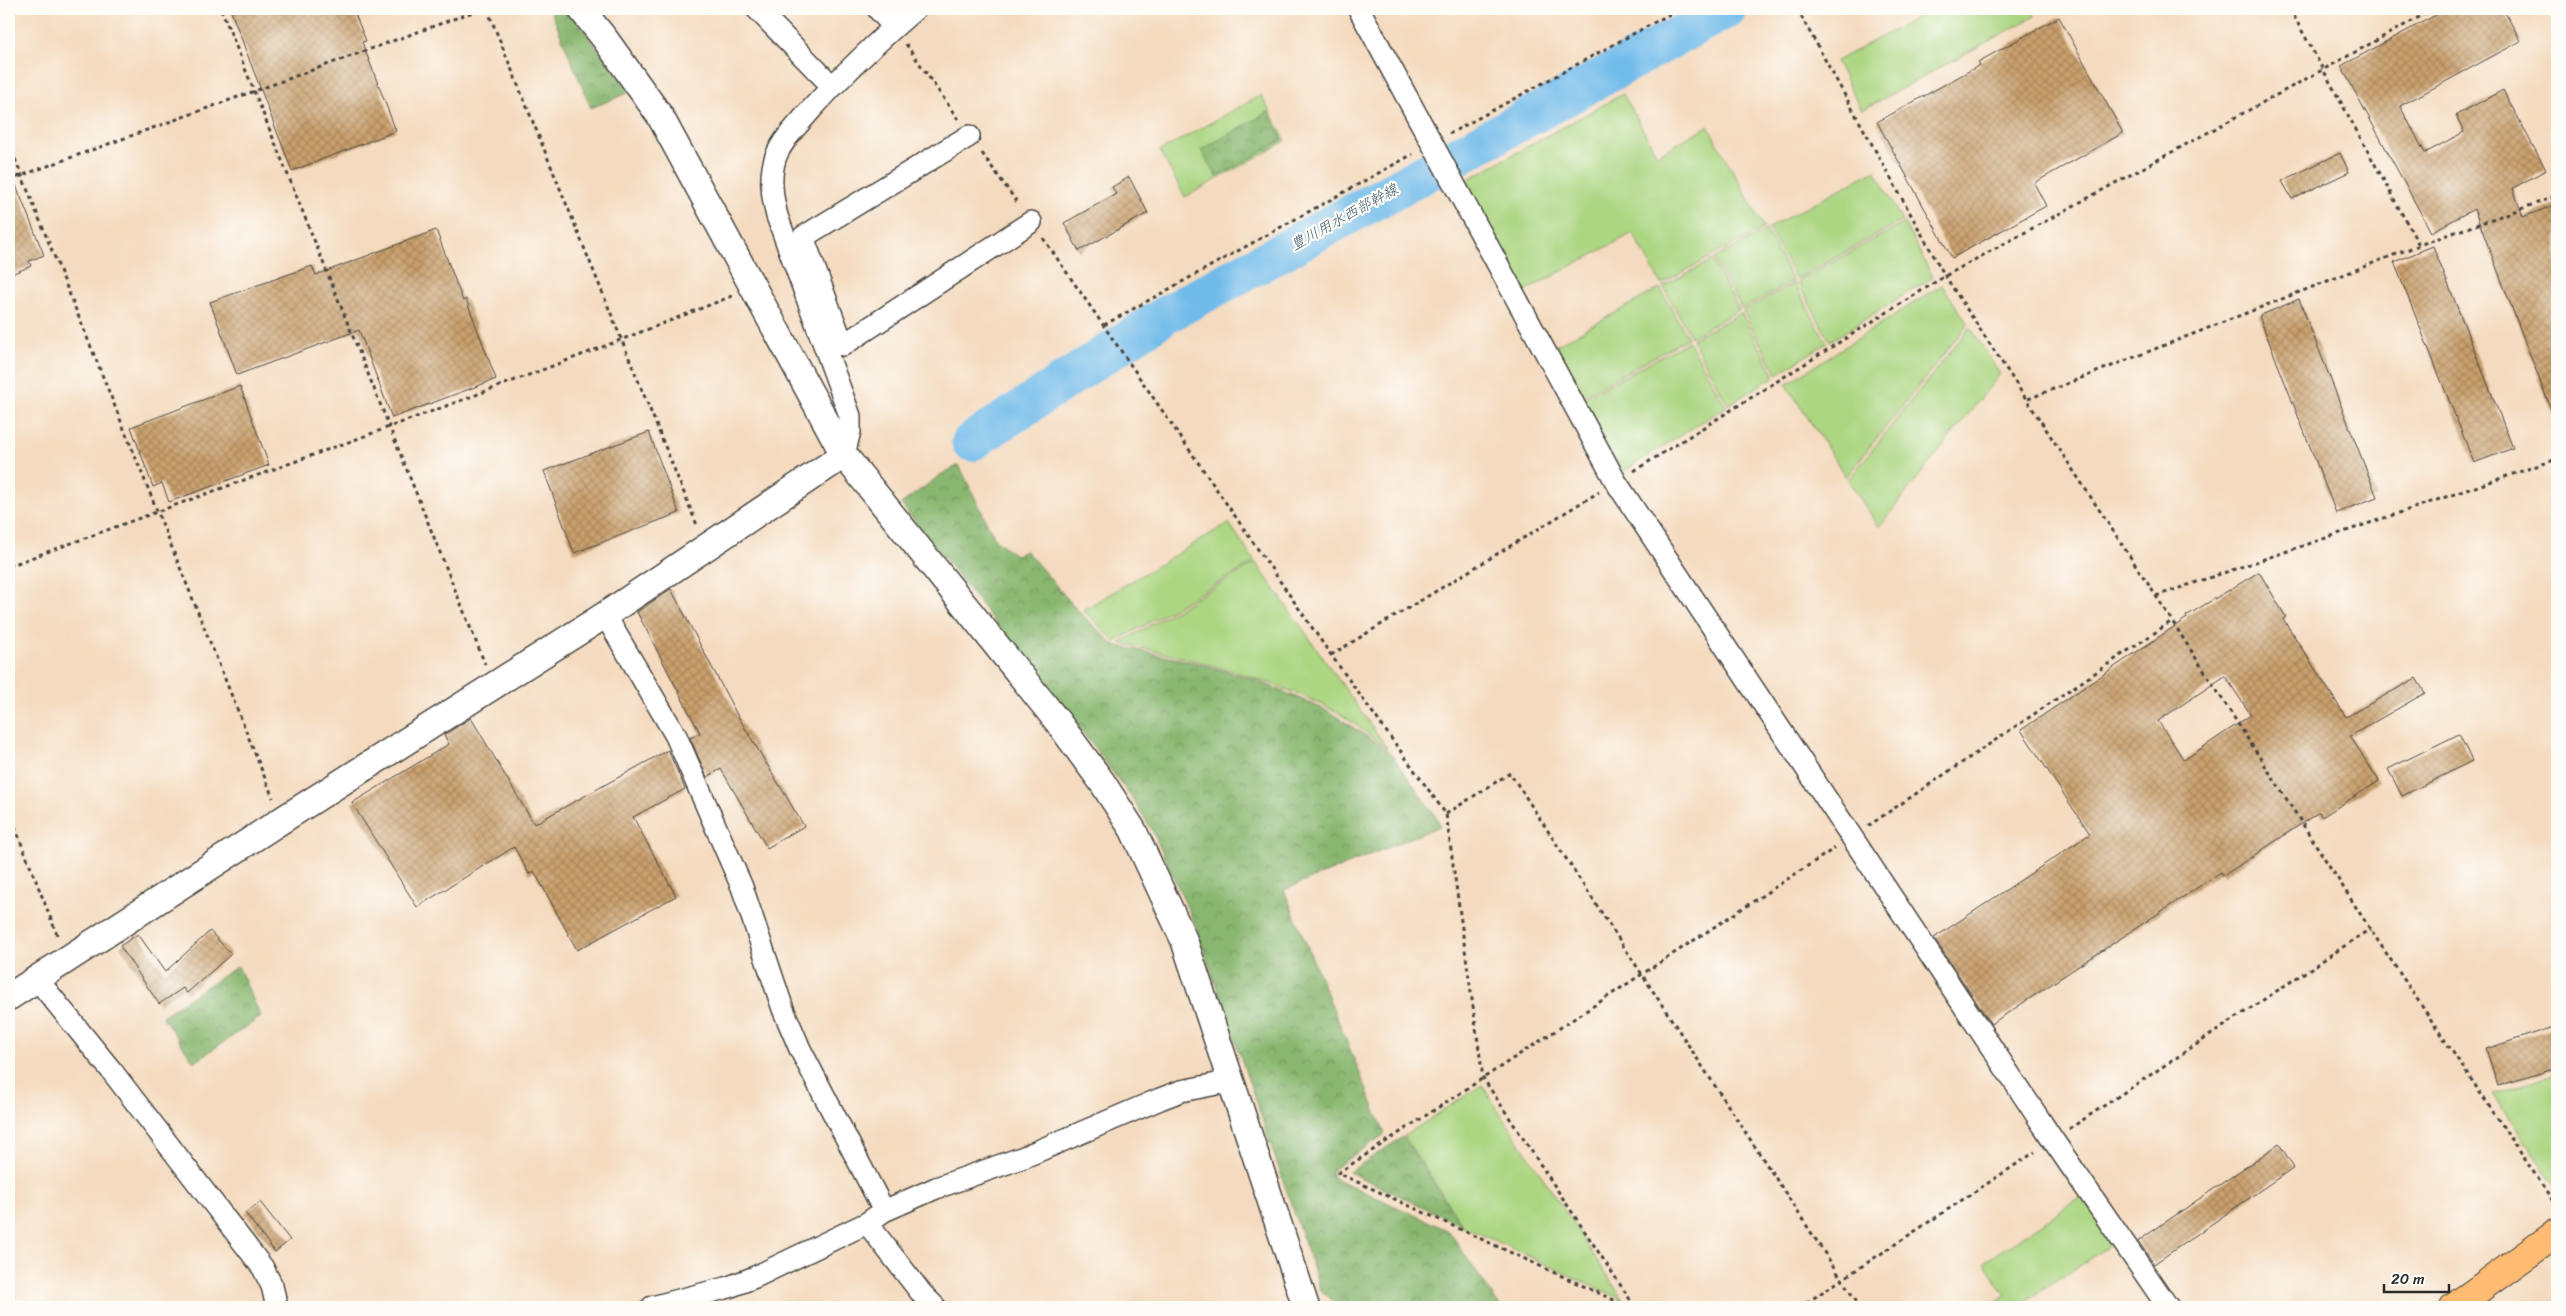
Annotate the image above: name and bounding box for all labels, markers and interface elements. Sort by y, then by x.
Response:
water label: 豊川用水西部幹線 [1285,176,1404,257]
scale bar [2384,1261,2448,1293]
text: 20 m [2391,1266,2425,1292]

